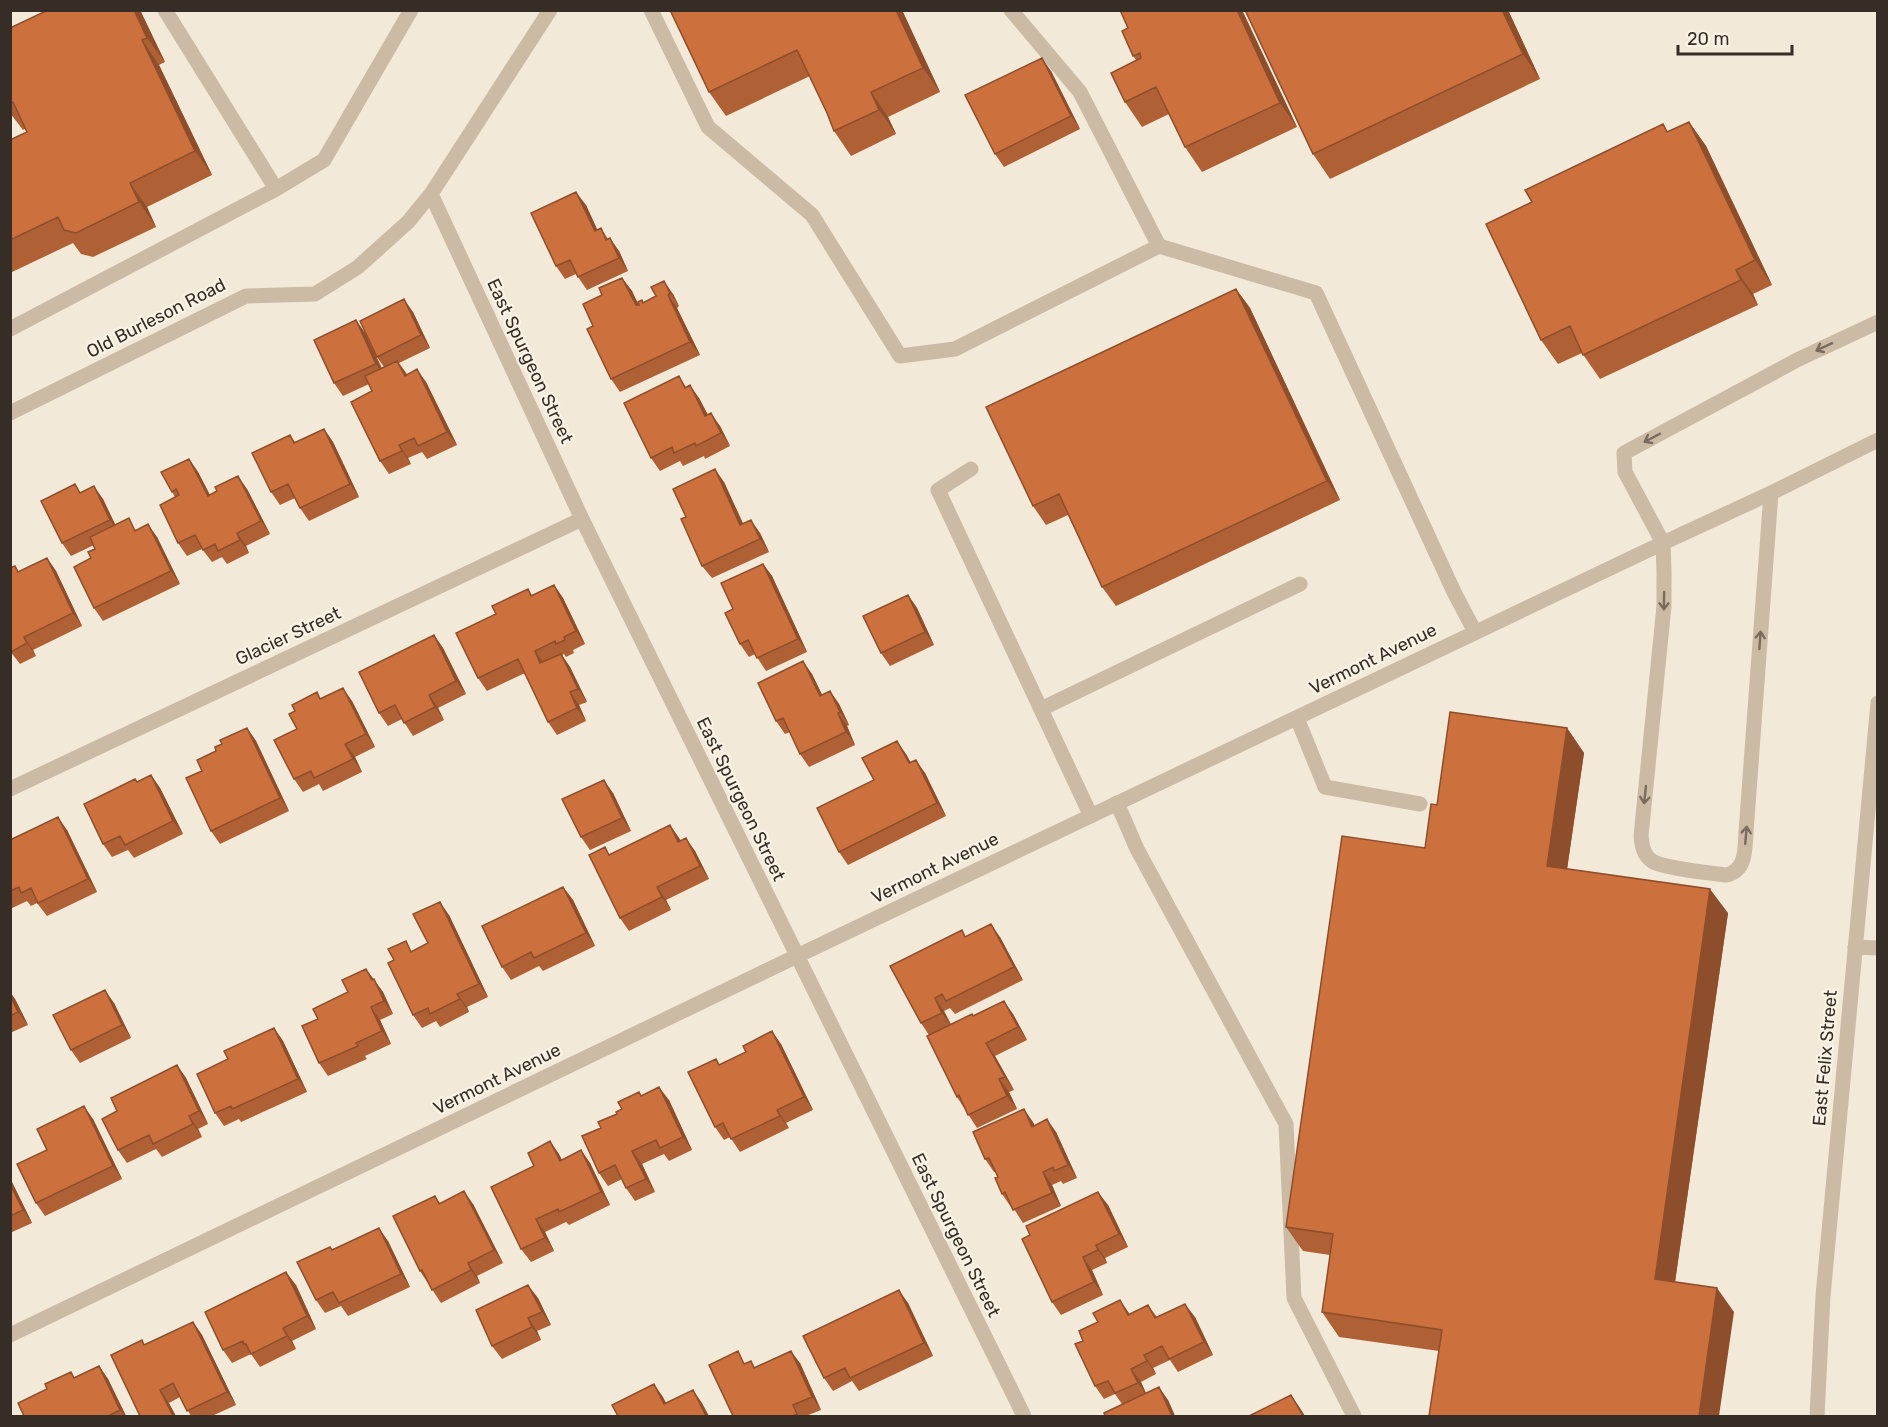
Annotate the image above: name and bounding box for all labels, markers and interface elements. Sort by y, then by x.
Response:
scale bar [1678,18,1792,56]
text: 20 m [1687,28,1729,50]
street label: Old Burleson Road [83,273,229,363]
street label: East Spurgeon Street [482,275,578,447]
one-way arrow [1816,342,1834,354]
one-way arrow [1644,432,1661,444]
one-way arrow [1658,591,1669,611]
street label: Glacier Street [232,602,344,670]
street label: Vermont Avenue [1306,619,1440,699]
one-way arrow [1755,631,1766,651]
street label: East Spurgeon Street [692,714,790,884]
one-way arrow [1639,785,1650,805]
one-way arrow [1741,825,1752,845]
street label: Vermont Avenue [868,828,1002,908]
street label: East Felix Street [1808,989,1842,1127]
street label: Vermont Avenue [430,1039,564,1119]
street label: East Spurgeon Street [907,1150,1005,1320]

